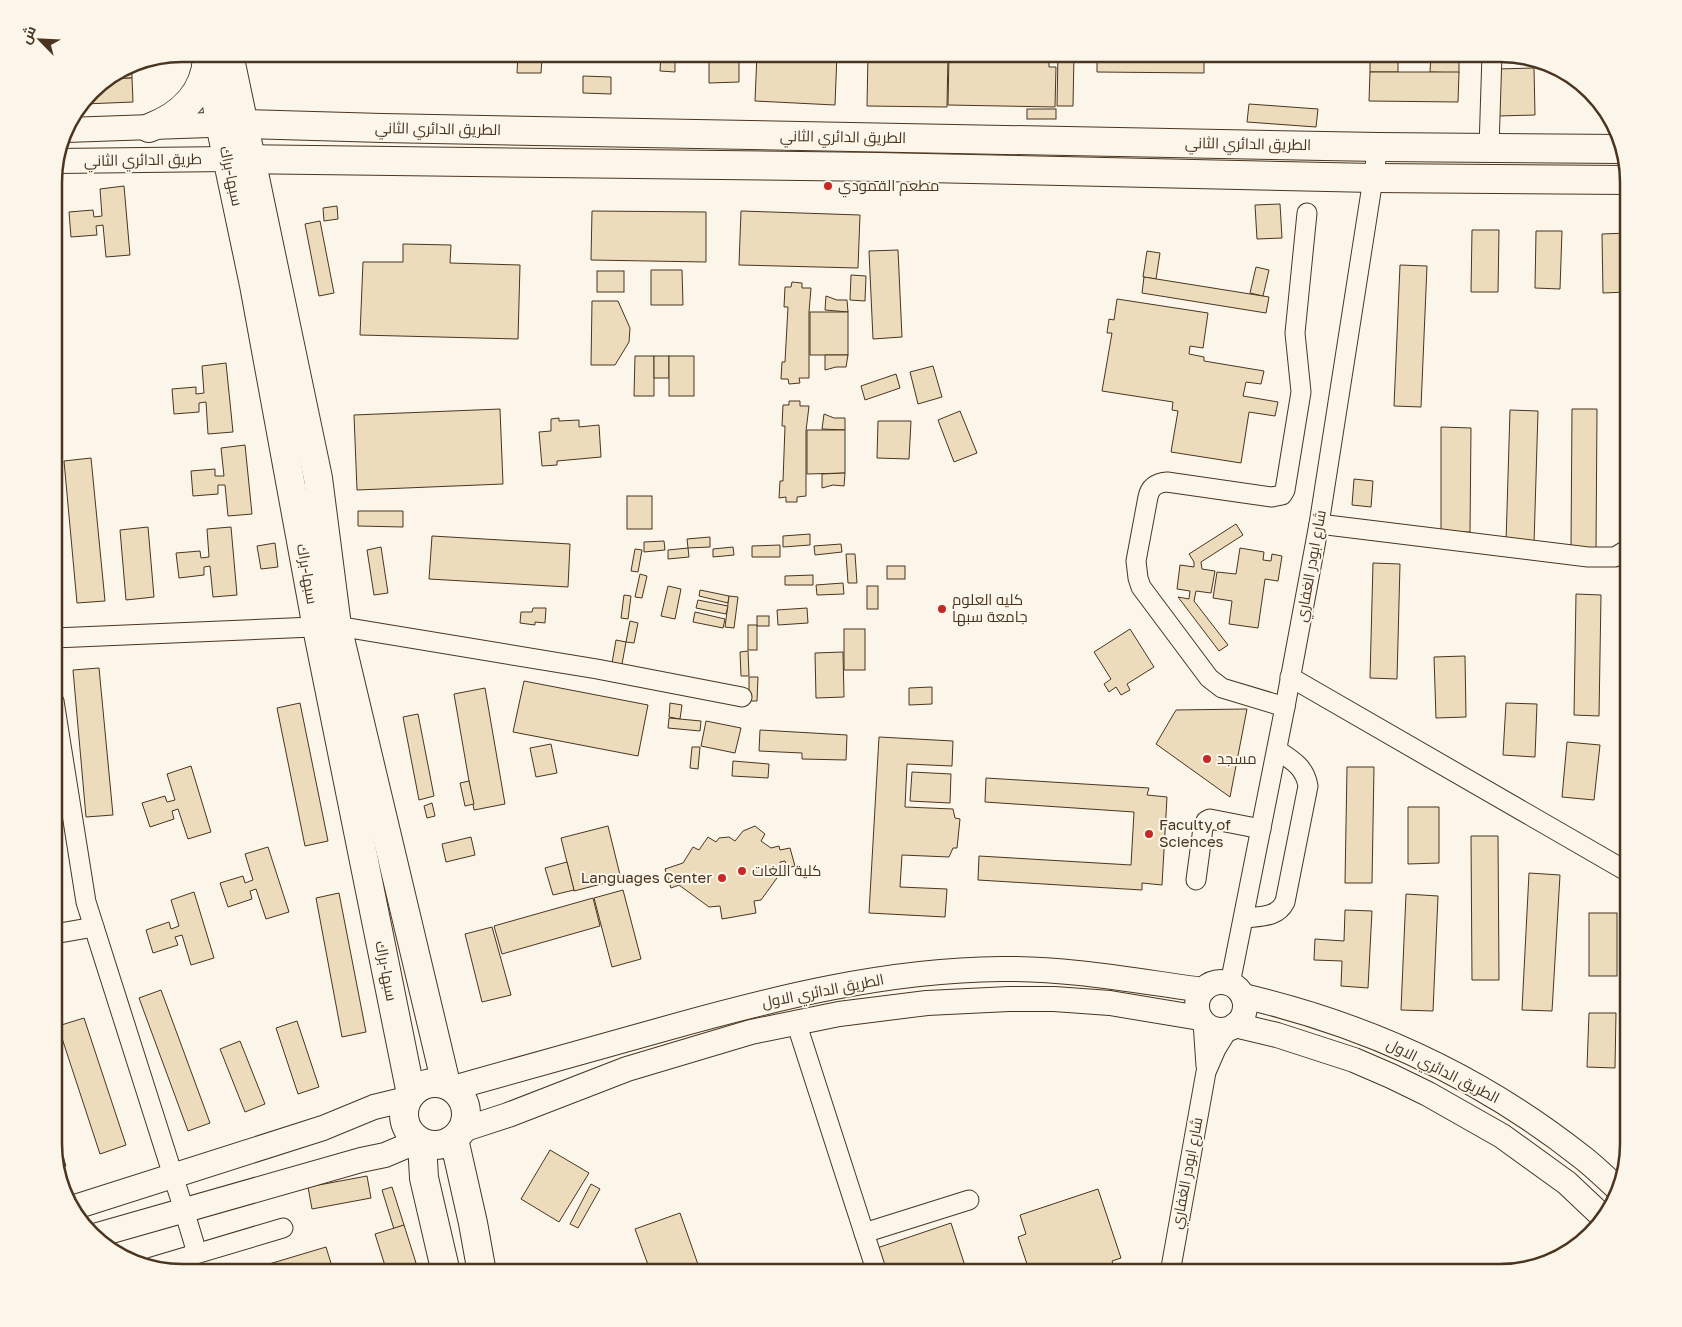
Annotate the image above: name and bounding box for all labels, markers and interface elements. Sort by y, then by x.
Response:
north arrow [15,15,65,65]
text: ش [16,23,40,47]
street label: الطريق الدائري الثاني [375,118,501,142]
street label: الطريق الدائري الثاني [780,126,906,150]
street label: الطريق الدائري الثاني [1185,133,1311,157]
street label: سبها-براك [215,144,247,208]
street label: طريق الدائري الثاني [84,149,202,173]
place label: مطعم القمودي [838,176,939,198]
marker: مطعم القمودي [822,180,834,192]
street label: شارع ابودر الغفاري [1291,508,1333,624]
street label: سبها-براك [292,542,322,606]
place label: كليه العلوم جامعة سبها [952,590,1027,627]
marker: كليه العلوم جامعة سبها [936,603,948,615]
place label: مسجد [1217,749,1257,767]
marker: مسجد [1201,753,1213,765]
place label: Faculty of Sciences [1159,815,1231,850]
marker: Faculty of Sciences [1143,828,1155,840]
place label: كلية اللغات [752,861,821,879]
marker: كلية اللغات [736,865,748,877]
place label: Languages Center [581,868,712,886]
marker: Languages Center [716,872,728,884]
street label: سبها-براك [370,939,402,1003]
street label: الطريق الدائري الاول [760,969,886,1015]
street label: الطريق الدائري الاول [1382,1034,1503,1110]
street label: شارع ابودر الغفاري [1166,1115,1210,1231]

